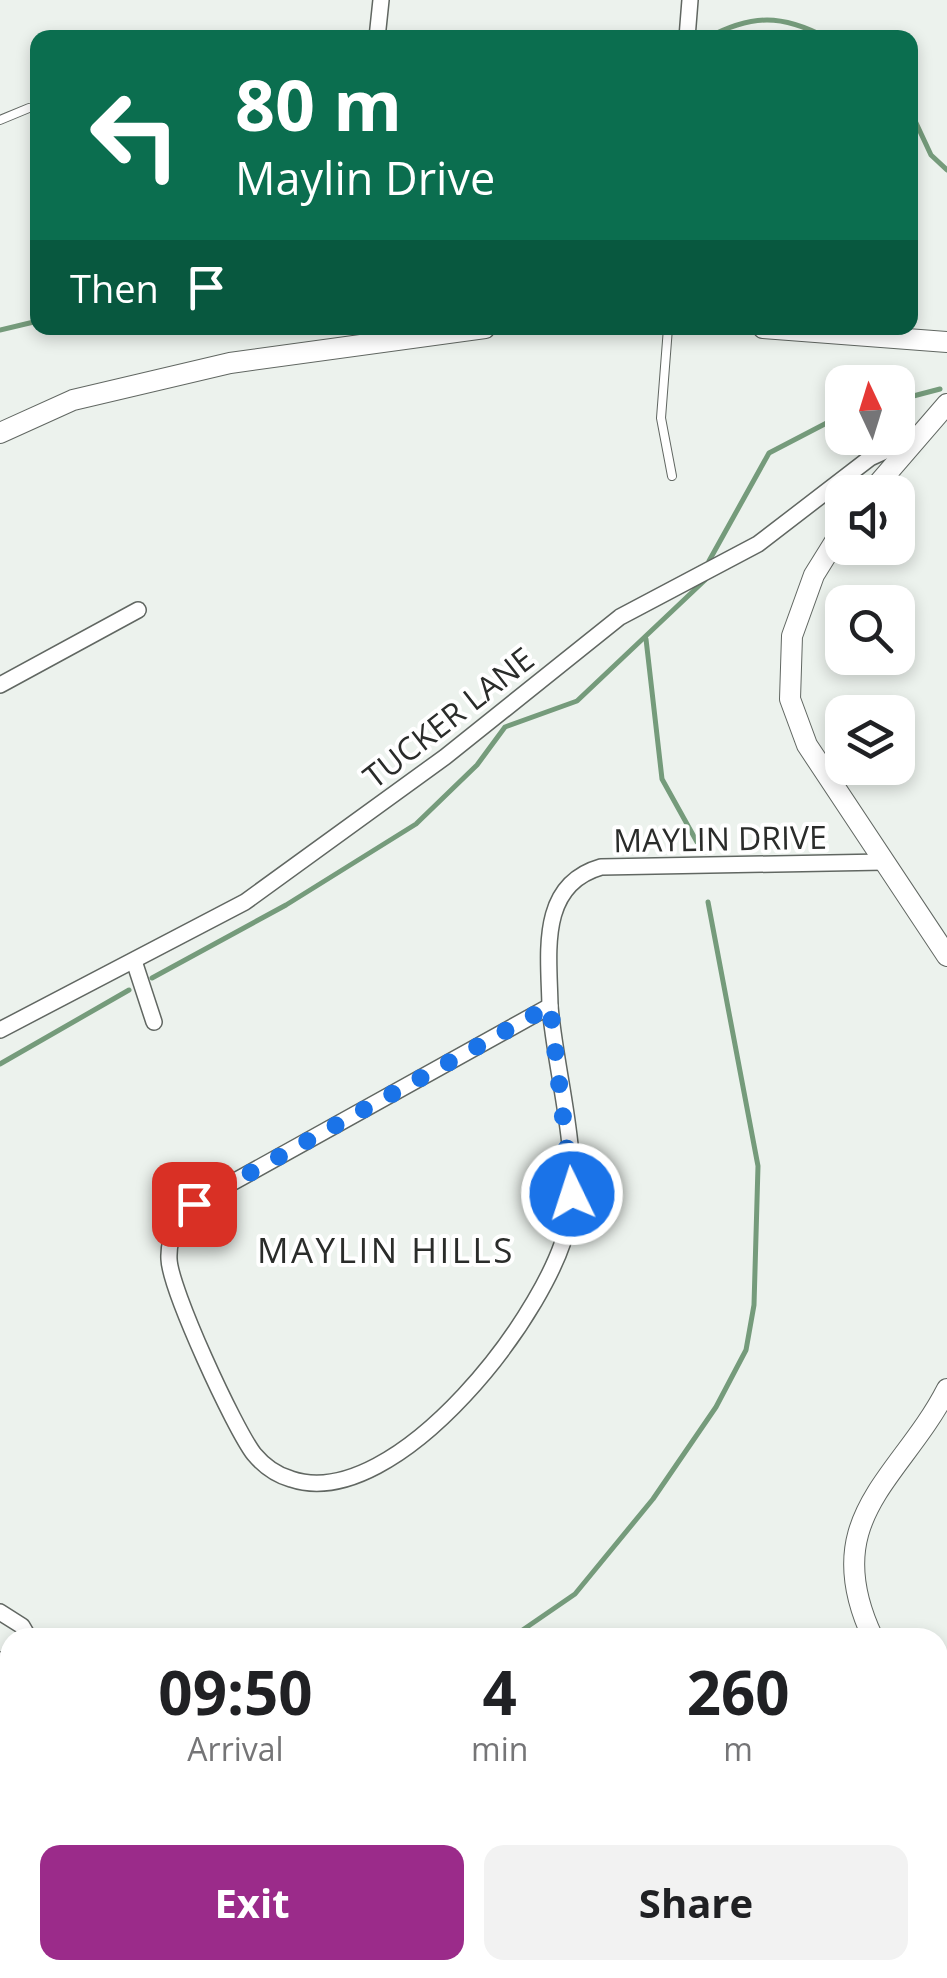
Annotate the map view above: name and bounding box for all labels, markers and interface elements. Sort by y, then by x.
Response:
text: 80 m [235,56,402,152]
icon: left [70,70,200,200]
text: Maylin Drive [235,147,495,208]
icon: arrive [179,260,234,315]
text: Then [70,262,159,314]
north arrow [825,365,915,455]
map controls [825,365,915,785]
button: sound [825,475,915,565]
button: search [825,585,915,675]
street label: TUCKER LANE [354,637,542,797]
button: layers [825,695,915,785]
street label: MAYLIN DRIVE [613,815,827,861]
position arrow [520,1142,624,1246]
pin [152,1162,237,1247]
icon: arrive [167,1177,222,1232]
district label: MAYLIN HILLS [257,1226,515,1273]
text: 09:50 [158,1651,313,1733]
text: 4 [483,1651,517,1733]
text: 260 [687,1651,790,1733]
text: Arrival [187,1727,284,1770]
text: min [471,1727,528,1770]
text: m [723,1727,753,1770]
button: Exit [40,1845,464,1960]
button: Share [484,1845,908,1960]

